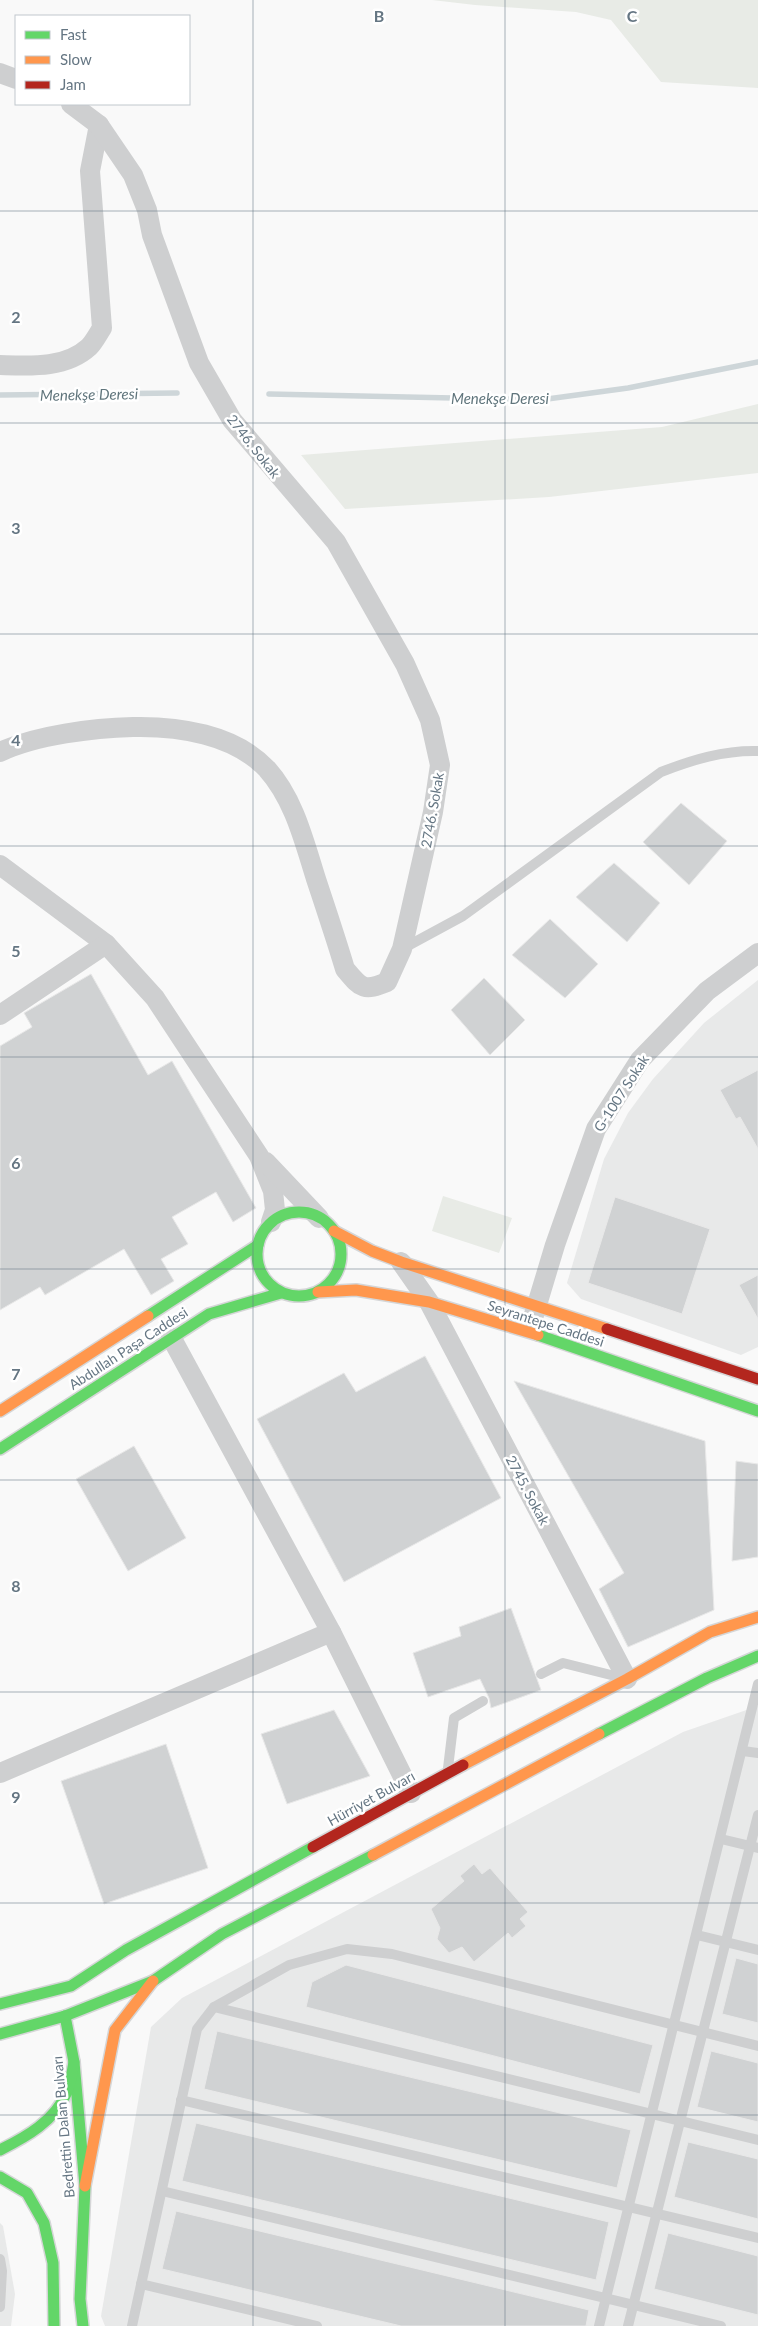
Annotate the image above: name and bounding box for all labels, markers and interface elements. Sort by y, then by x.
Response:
text: B [374,6,384,25]
text: C [627,6,638,25]
legend [15,15,190,105]
text: Fast [60,25,87,43]
text: Slow [60,50,92,68]
text: Jam [60,75,86,93]
text: 2 [11,307,21,326]
water label: Menekşe Deresi [40,384,139,404]
water label: Menekşe Deresi [451,389,550,407]
street label: 2746. Sokak [224,411,285,482]
text: 3 [11,518,21,537]
text: 4 [11,730,21,749]
street label: 2746. Sokak [417,770,447,849]
text: 5 [11,941,21,960]
street label: G-1007 Sokak [590,1051,653,1135]
text: 6 [11,1153,21,1172]
street label: Seyrantepe Caddesi [486,1296,606,1350]
street label: Abdullah Paşa Caddesi [65,1303,191,1393]
text: 7 [11,1364,21,1383]
street label: 2745. Sokak [503,1452,554,1528]
text: 8 [11,1576,21,1595]
street label: Hürriyet Bulvarı [324,1767,418,1829]
text: 9 [11,1787,21,1806]
street label: Bedrettin Dalan Bulvarı [48,2055,78,2199]

